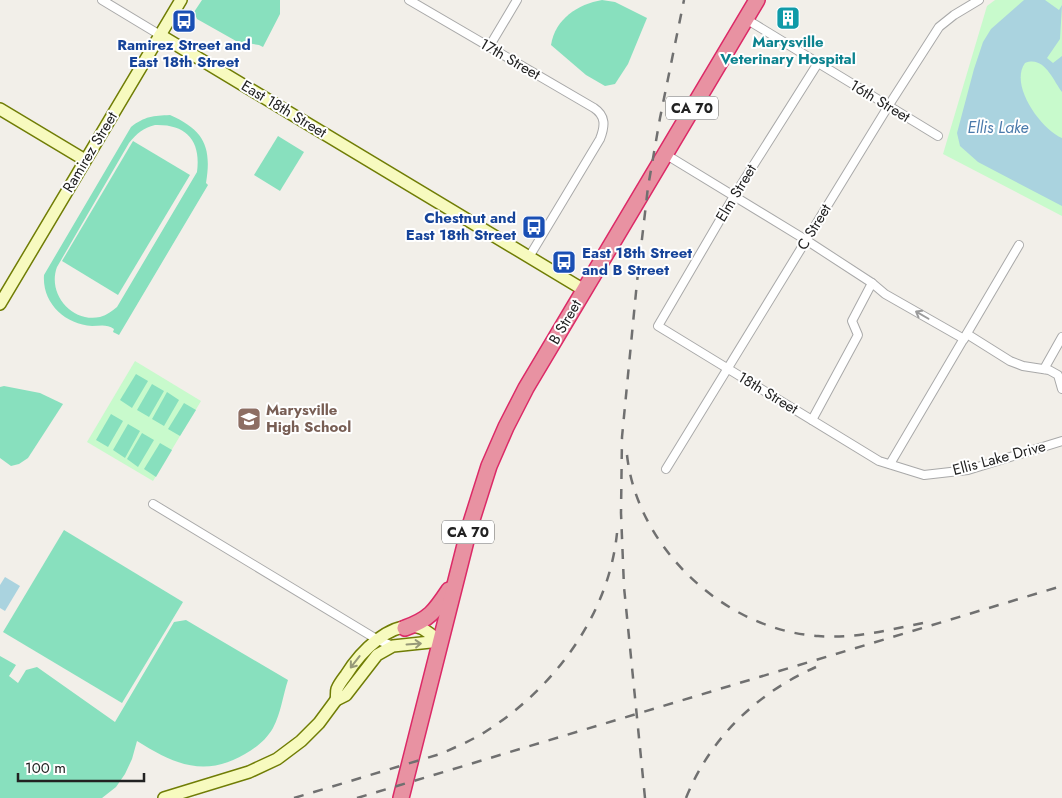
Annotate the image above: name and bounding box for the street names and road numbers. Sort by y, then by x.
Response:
street label: 17th Street [476,33,545,85]
street label: 16th Street [846,74,915,128]
street label: East 18th Street [237,75,331,143]
road number: CA 70 [666,96,718,120]
street label: Ramirez Street [57,107,123,197]
street label: Elm Street [710,160,762,226]
street label: C Street [792,199,837,254]
street label: B Street [543,295,587,349]
street label: 18th Street [734,366,803,420]
street label: Ellis Lake Drive [950,435,1048,481]
road number: CA 70 [442,520,494,544]

